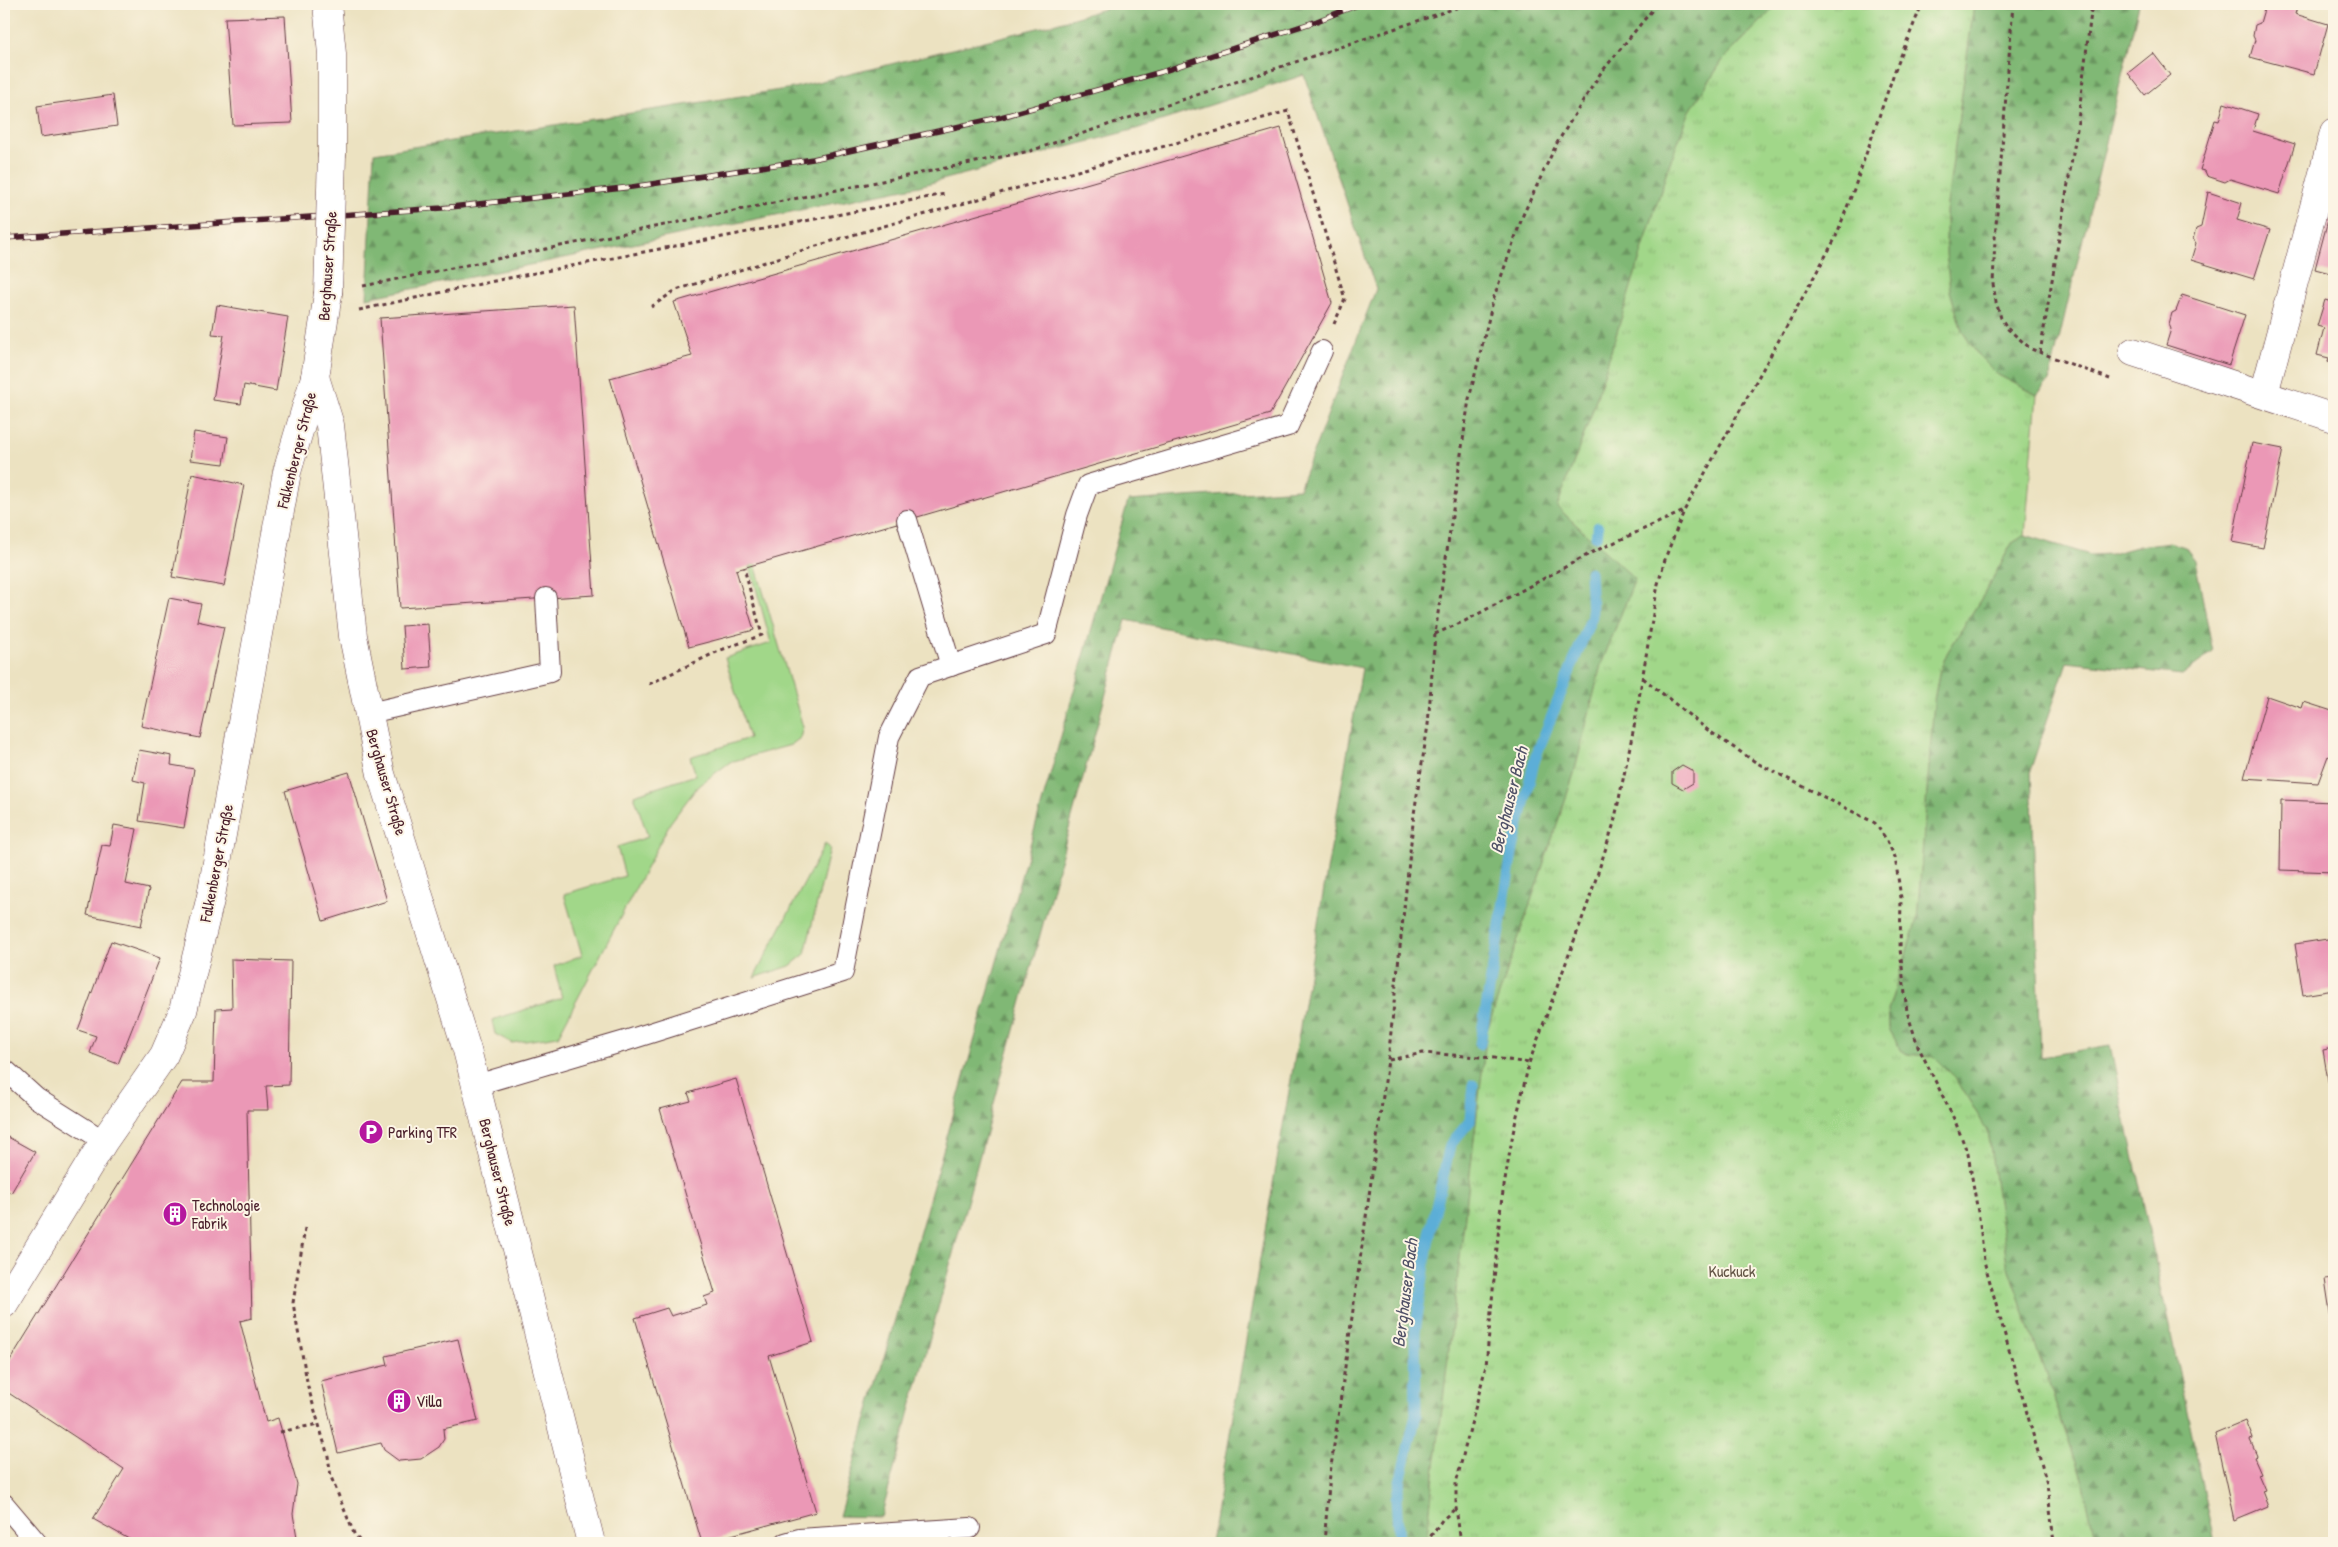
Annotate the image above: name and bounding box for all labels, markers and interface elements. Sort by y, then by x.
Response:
street label: Berghauser Straße [312,210,342,321]
street label: Falkenberger Straße [271,389,321,512]
street label: Berghauser Straße [361,726,413,838]
water label: Berghauser Bach [1483,743,1534,856]
street label: Falkenberger Straße [194,802,238,925]
street label: Berghauser Straße [474,1116,522,1228]
parking icon: Parking TFR [358,1119,384,1145]
place label: Parking TFR [388,1121,457,1143]
place label: Technologie Fabrik [191,1194,261,1234]
building icon: Technologie Fabrik [162,1201,188,1227]
water label: Berghauser Bach [1385,1236,1424,1349]
park label: Kuckuck [1709,1260,1756,1282]
building icon: Villa [386,1388,412,1414]
place label: Villa [416,1390,442,1412]

